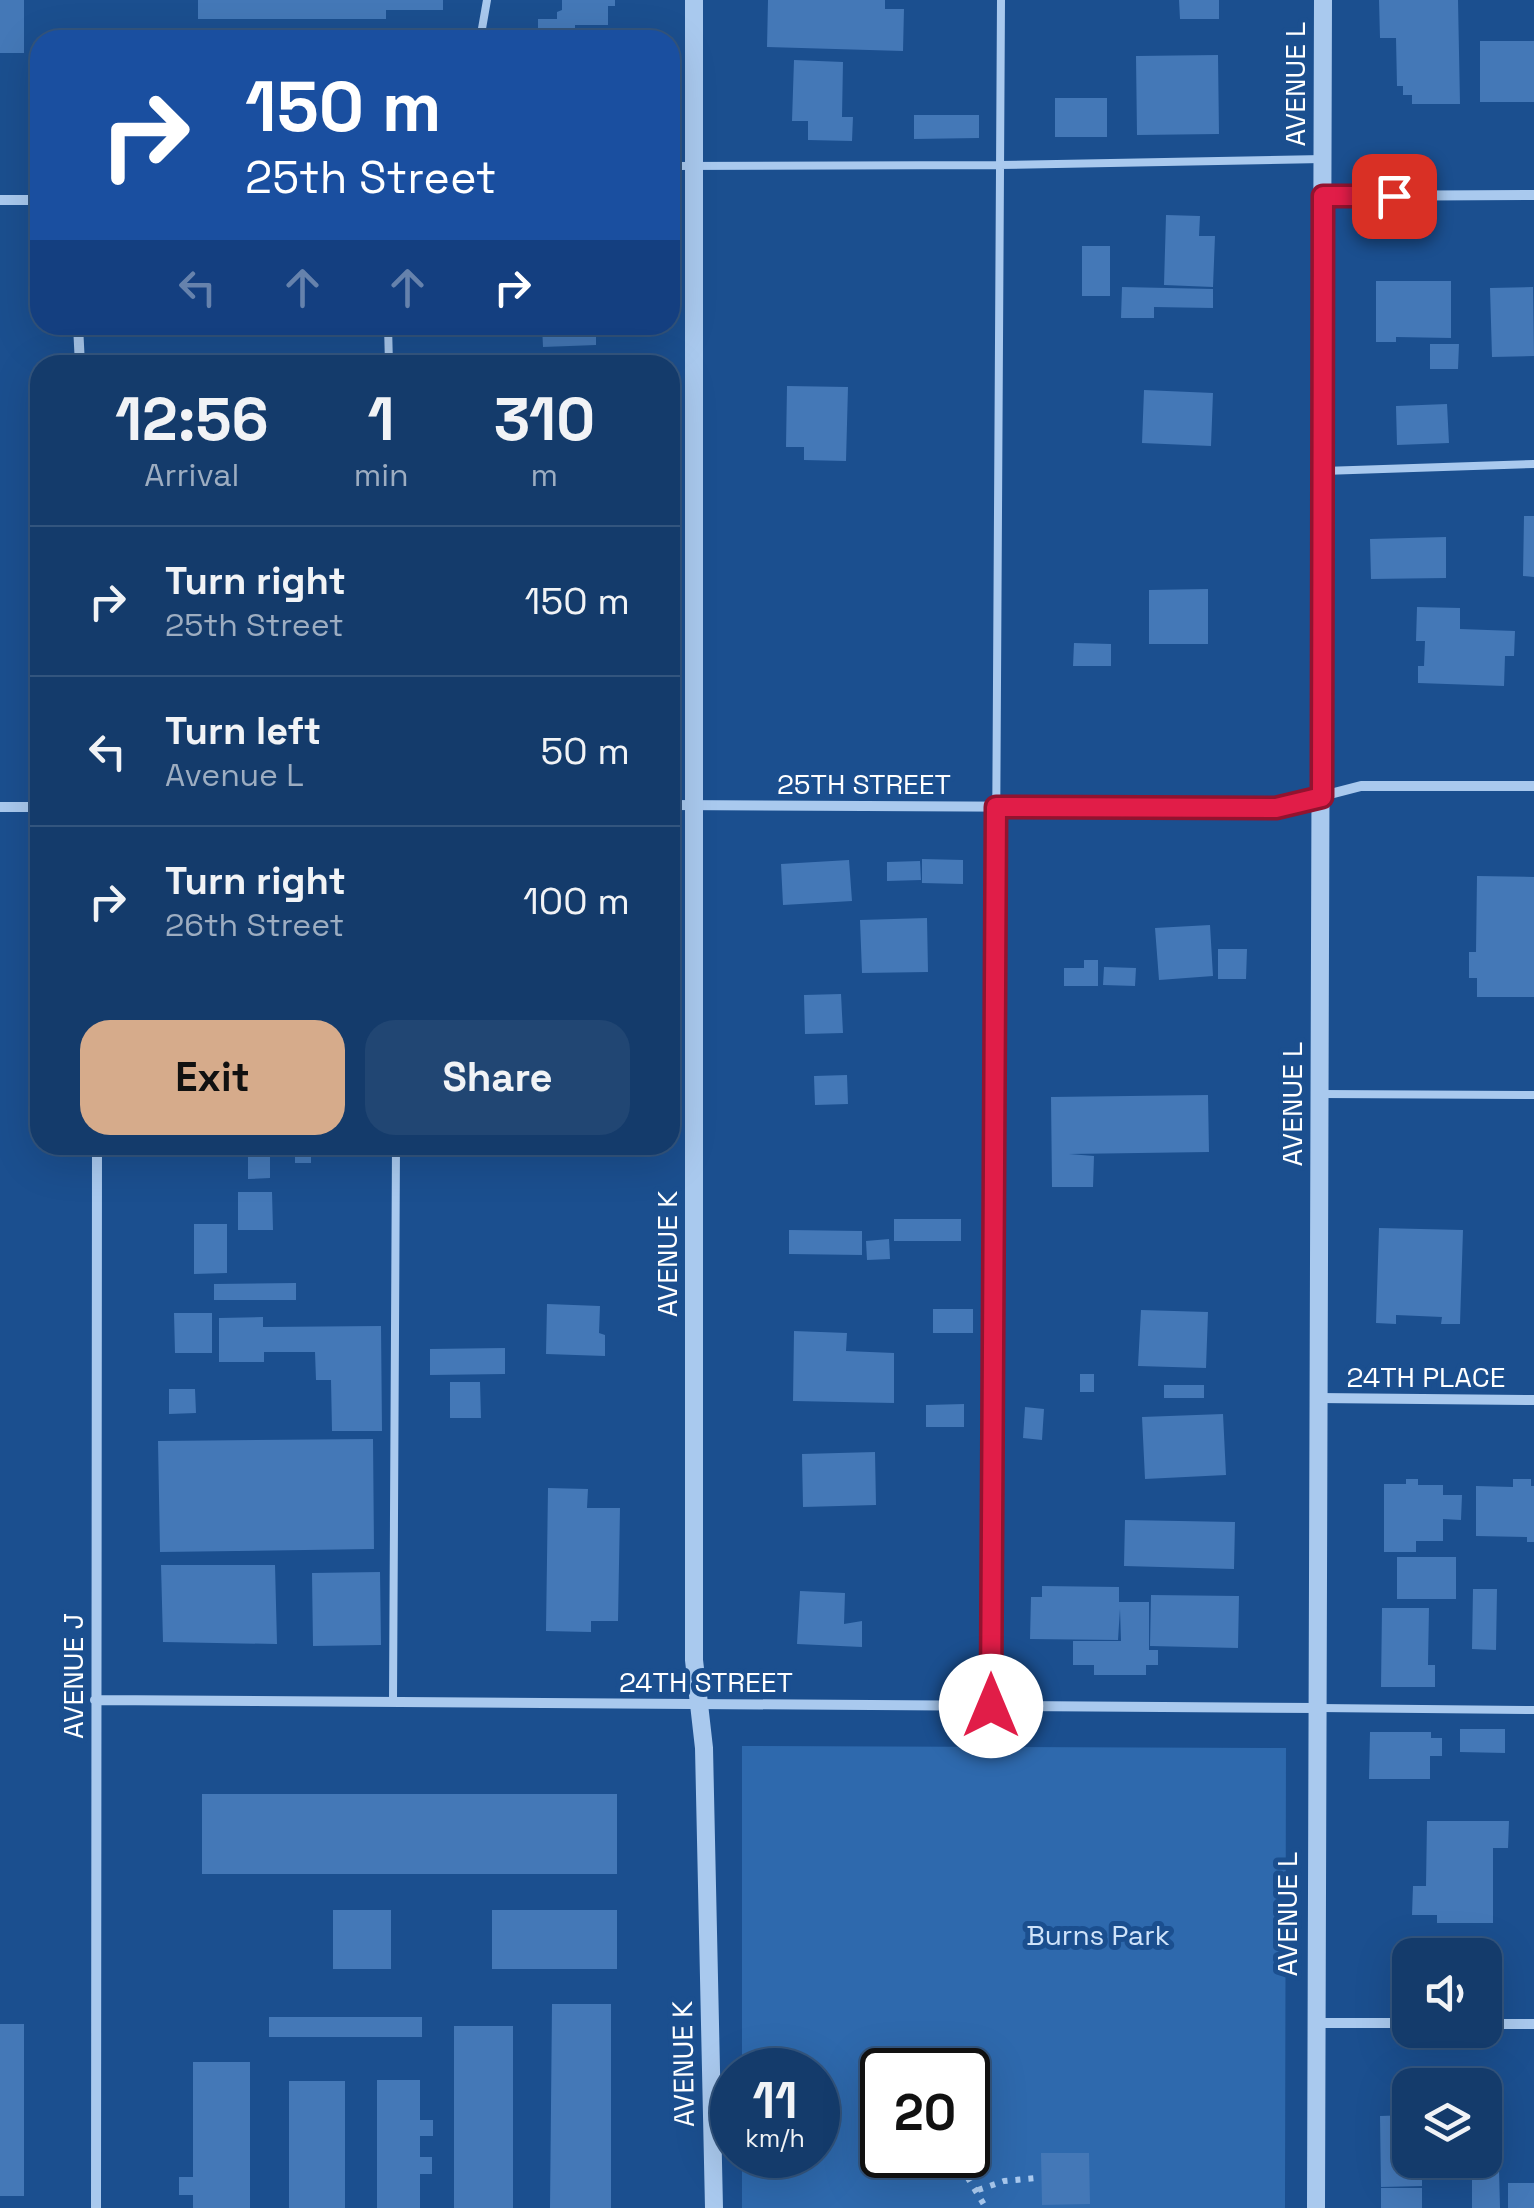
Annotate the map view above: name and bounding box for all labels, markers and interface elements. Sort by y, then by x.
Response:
street label: AVENUE L [1277,22,1313,146]
text: 150 m [245,62,442,151]
icon: right [80,70,210,200]
text: 25th Street [245,149,496,206]
pin [1352,154,1437,239]
icon: arrive [1367,169,1422,224]
icon: left [170,260,225,315]
icon: ahead [275,260,330,315]
icon: ahead [380,260,435,315]
icon: right [485,260,540,315]
text: 12:56 [115,381,269,458]
text: 1 [368,381,395,458]
text: 310 [494,381,595,458]
text: Arrival [144,455,239,495]
text: min [354,455,409,495]
text: m [531,455,558,495]
text: Turn right [165,557,346,605]
icon: right [80,574,135,629]
text: 150 m [525,577,630,625]
text: 25th Street [165,605,344,645]
text: Turn left [165,707,321,755]
icon: left [80,724,135,779]
text: 50 m [540,727,630,775]
text: Avenue L [165,755,304,795]
street label: 25TH STREET [777,766,951,802]
text: Turn right [165,857,346,905]
icon: right [80,874,135,929]
text: 100 m [523,877,630,925]
text: 26th Street [165,905,344,945]
button: Exit [80,1020,345,1135]
button: Share [365,1020,630,1135]
street label: AVENUE L [1274,1042,1310,1166]
street label: AVENUE K [649,1191,685,1317]
street label: 24TH PLACE [1347,1359,1505,1395]
street label: AVENUE J [55,1613,91,1739]
position arrow [939,1654,1043,1758]
street label: 24TH STREET [619,1664,793,1700]
street label: AVENUE L [1269,1852,1305,1976]
park label: Burns Park [1026,1917,1170,1953]
map controls [1392,1938,1502,2178]
button: sound [1392,1938,1502,2048]
street label: AVENUE K [664,2000,702,2128]
speed limit sign: 20 [860,2048,990,2178]
button: layers [1392,2068,1502,2178]
text: 11 [752,2069,798,2133]
text: km/h [745,2122,805,2154]

